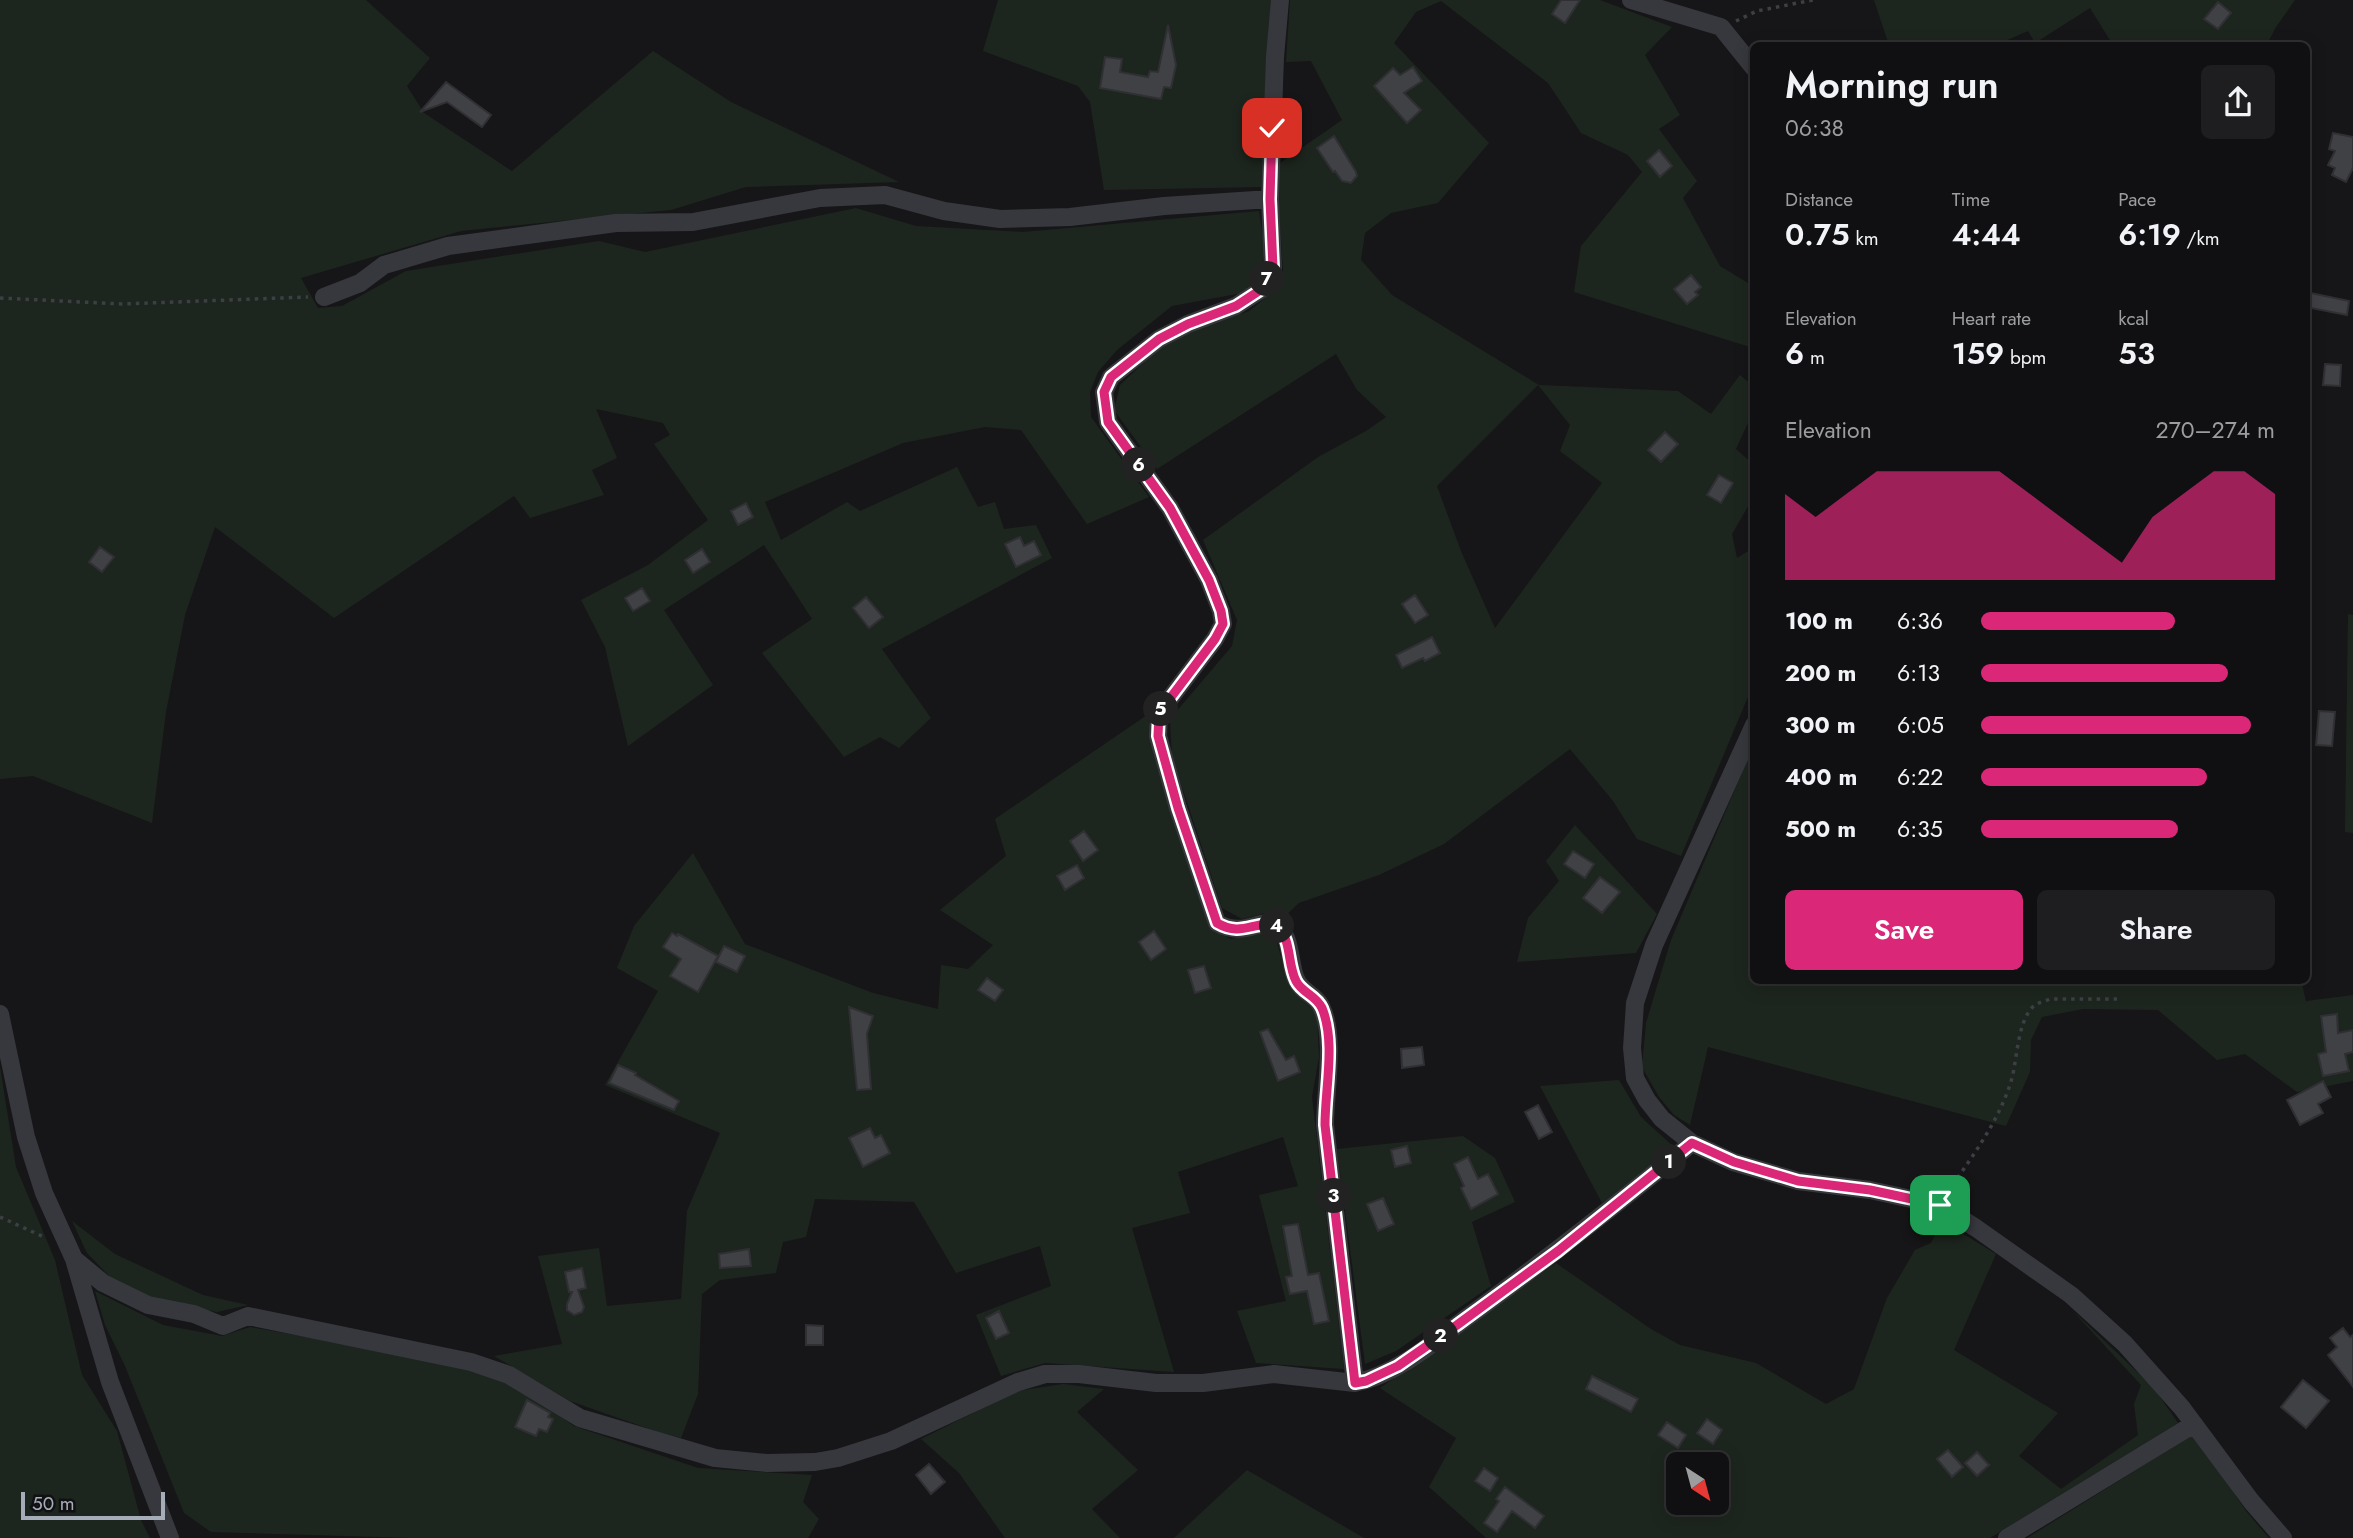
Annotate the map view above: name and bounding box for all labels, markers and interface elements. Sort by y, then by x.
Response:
text: Morning run [1785,57,1999,112]
button: share [2201,65,2275,139]
pin [1242,98,1302,158]
icon: check [1253,109,1291,147]
text: 06:38 [1785,111,1844,145]
text: Distance [1785,186,1853,213]
text: Time [1952,186,1990,213]
text: Pace [2118,186,2156,213]
text: 0.75 [1785,213,1850,256]
text: 4:44 [1952,213,2021,256]
text: 6:19 [2118,213,2181,256]
text: km [1850,225,1879,252]
text: /km [2181,225,2220,252]
pin: 7 [1250,262,1284,296]
text: 7 [1261,265,1272,292]
text: Elevation [1785,305,1857,332]
text: Heart rate [1952,305,2031,332]
text: kcal [2118,305,2149,332]
text: 6 [1785,332,1804,375]
text: 159 [1952,332,2004,375]
text: 53 [2118,332,2155,375]
text: m [1804,344,1825,371]
text: bpm [2004,344,2046,371]
text: Elevation [1785,413,1872,447]
text: 270–274 m [2156,413,2275,447]
pin: 6 [1122,448,1156,482]
text: 6 [1132,451,1145,478]
text: 100 m [1785,604,1853,638]
text: 6:36 [1897,604,1943,638]
text: 200 m [1785,656,1856,690]
text: 6:13 [1897,656,1940,690]
pin: 5 [1144,692,1178,726]
text: 5 [1154,695,1167,722]
text: 300 m [1785,708,1856,742]
text: 6:05 [1897,708,1944,742]
text: 400 m [1785,760,1857,794]
text: 6:22 [1897,760,1943,794]
text: 500 m [1785,812,1856,846]
text: 6:35 [1897,812,1943,846]
button: Save [1785,890,2023,970]
button: Share [2037,890,2275,970]
pin: 4 [1260,908,1294,944]
text: 4 [1270,912,1283,939]
pin: 1 [1652,1144,1686,1180]
text: 1 [1664,1148,1673,1175]
pin [1910,1175,1970,1235]
pin: 3 [1316,1178,1352,1214]
text: 3 [1328,1182,1339,1209]
icon: arrive [1921,1186,1959,1224]
pin: 2 [1424,1318,1458,1354]
text: 2 [1434,1322,1447,1349]
north arrow [1666,1452,1729,1516]
map controls [1666,1452,1729,1515]
scale bar [21,1489,164,1521]
text: 50 m [32,1490,75,1517]

